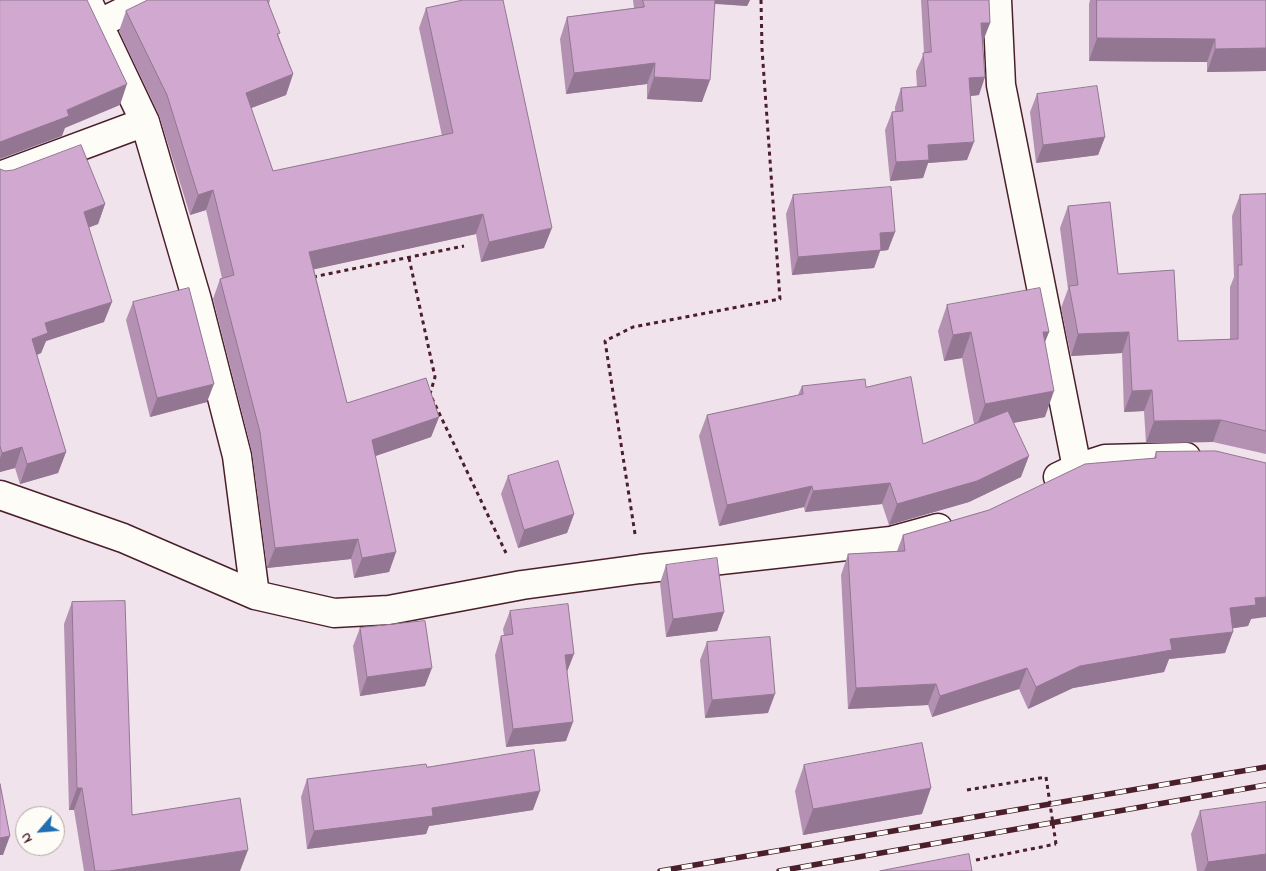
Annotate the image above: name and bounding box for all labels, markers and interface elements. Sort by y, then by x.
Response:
north arrow [15,806,65,856]
text: N [16,829,39,847]

